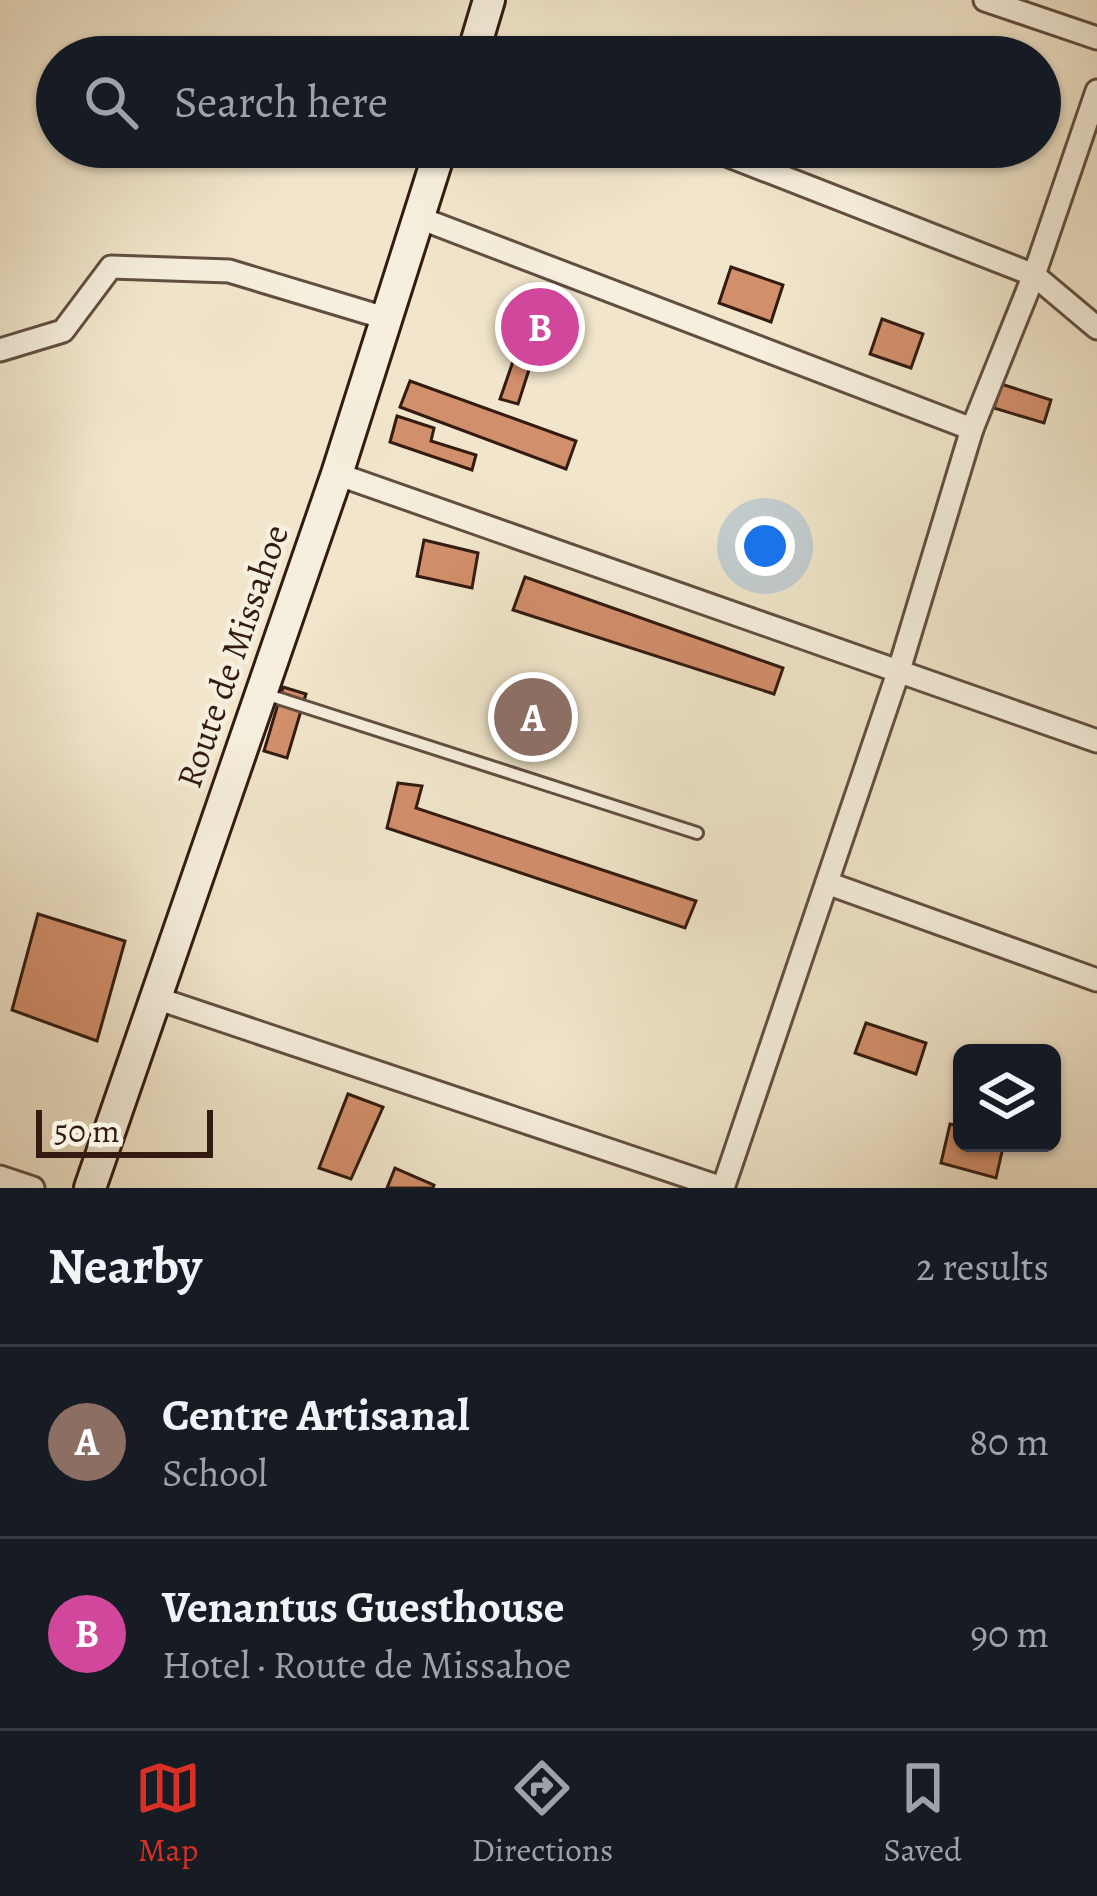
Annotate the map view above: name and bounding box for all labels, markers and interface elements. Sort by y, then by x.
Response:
search box [36,36,1061,168]
icon: search [78,69,144,135]
text: Search here [174,71,388,133]
pin: B [501,282,579,372]
your location [735,516,795,576]
street label: Route de Missahoe [164,518,300,794]
pin: A [494,672,572,762]
map controls [953,1044,1061,1152]
button: layers [953,1044,1061,1152]
scale bar [36,1104,213,1157]
text: 50 m [54,1108,120,1153]
text: Nearby [48,1231,202,1301]
text: 2 results [916,1240,1049,1293]
text: Centre Artisanal [162,1384,469,1446]
text: A [75,1415,99,1468]
text: 80 m [969,1415,1049,1468]
text: School [162,1446,268,1499]
text: Venantus Guesthouse [162,1576,565,1638]
text: B [75,1607,99,1660]
text: 90 m [970,1607,1049,1660]
text: Hotel · Route de Missahoe [162,1638,571,1691]
tab: Map [135,1755,201,1872]
tab: Directions [472,1755,613,1872]
tab: Saved [884,1755,962,1872]

